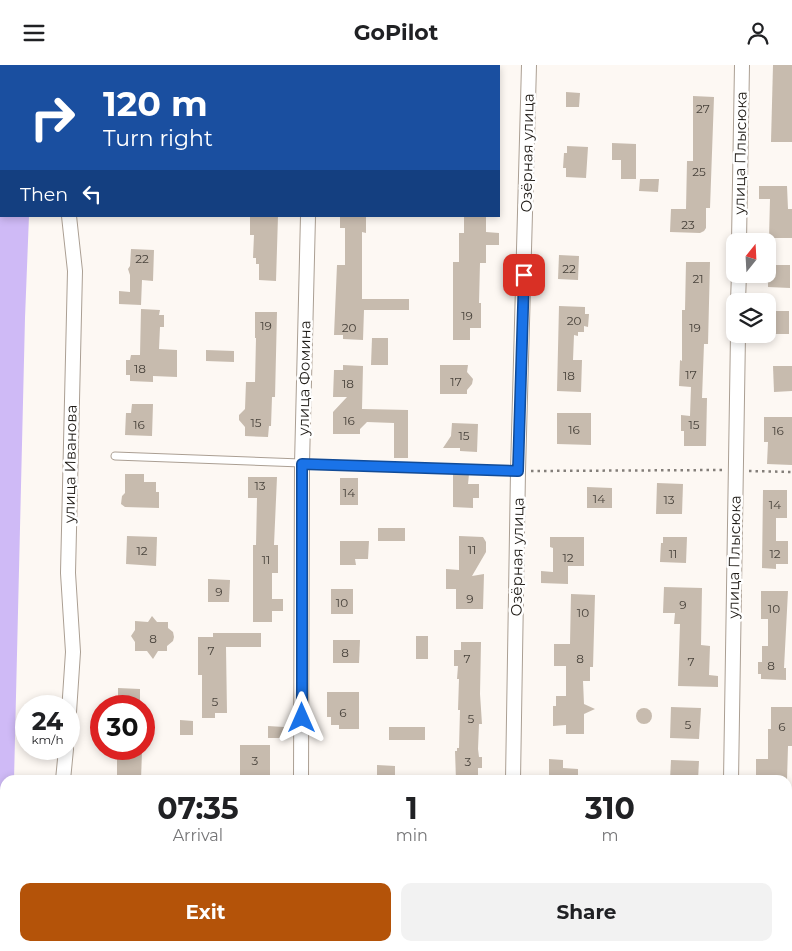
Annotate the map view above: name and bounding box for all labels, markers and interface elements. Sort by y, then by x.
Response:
icon: menu [20,19,48,47]
text: GoPilot [354,19,438,46]
icon: person [744,19,772,47]
text: 120 m [103,82,208,125]
icon: right [20,85,85,150]
street label: улица Плысюка [729,91,751,216]
street label: Озёрная улица [516,93,538,213]
house number: 27 [696,101,710,116]
text: Turn right [103,125,213,152]
house number: 25 [692,164,706,179]
icon: left [78,180,106,208]
text: Then [20,183,68,206]
house number: 23 [681,217,695,232]
north arrow [726,233,776,283]
map controls [726,233,776,343]
house number: 22 [135,251,149,266]
pin [503,254,545,296]
icon: arrive [510,261,538,289]
house number: 22 [562,261,576,276]
house number: 21 [692,271,704,286]
button: layers [726,293,776,343]
house number: 19 [461,308,473,323]
house number: 20 [567,313,581,328]
house number: 19 [260,318,272,333]
street label: улица Фомина [293,320,315,437]
house number: 20 [342,320,356,335]
house number: 19 [689,320,701,335]
house number: 18 [134,361,146,376]
house number: 17 [685,367,697,382]
house number: 18 [563,368,575,383]
house number: 17 [450,374,462,389]
house number: 18 [342,376,354,391]
street label: улица Иванова [59,405,81,524]
house number: 16 [343,413,355,428]
house number: 15 [250,415,262,430]
house number: 16 [133,417,145,432]
house number: 15 [688,417,700,432]
house number: 16 [568,422,580,437]
house number: 16 [772,423,784,438]
house number: 15 [458,428,470,443]
house number: 13 [254,478,266,493]
house number: 14 [343,485,355,500]
house number: 14 [593,491,605,506]
house number: 13 [663,492,675,507]
street label: улица Плысюка [723,495,745,620]
street label: Озёрная улица [506,497,528,617]
house number: 14 [769,497,781,512]
house number: 11 [468,542,476,557]
house number: 12 [136,543,148,558]
house number: 11 [669,546,677,561]
house number: 12 [769,546,781,561]
house number: 12 [562,550,574,565]
house number: 11 [262,552,270,567]
house number: 9 [215,584,223,599]
house number: 9 [466,591,474,606]
house number: 10 [336,595,348,610]
house number: 9 [679,597,687,612]
house number: 10 [768,601,780,616]
house number: 10 [577,605,589,620]
house number: 8 [149,631,157,646]
house number: 7 [207,643,215,658]
house number: 8 [341,645,349,660]
house number: 7 [463,651,471,666]
house number: 8 [576,651,584,666]
house number: 7 [687,654,695,669]
house number: 8 [767,658,775,673]
position arrow [275,691,327,743]
house number: 5 [212,694,219,709]
speed limit sign: 30 [90,695,155,760]
house number: 6 [339,705,347,720]
text: 24 [32,706,63,736]
house number: 5 [468,711,475,726]
house number: 5 [685,717,692,732]
house number: 6 [778,719,786,734]
text: km/h [31,732,64,747]
house number: 3 [252,753,259,768]
house number: 3 [465,754,472,769]
text: 07:35 [157,790,239,827]
text: 1 [406,790,418,827]
text: 310 [585,790,635,827]
text: Arrival [173,826,223,845]
text: min [396,826,428,845]
text: m [601,826,618,845]
button: Exit [20,883,391,941]
button: Share [401,883,772,941]

